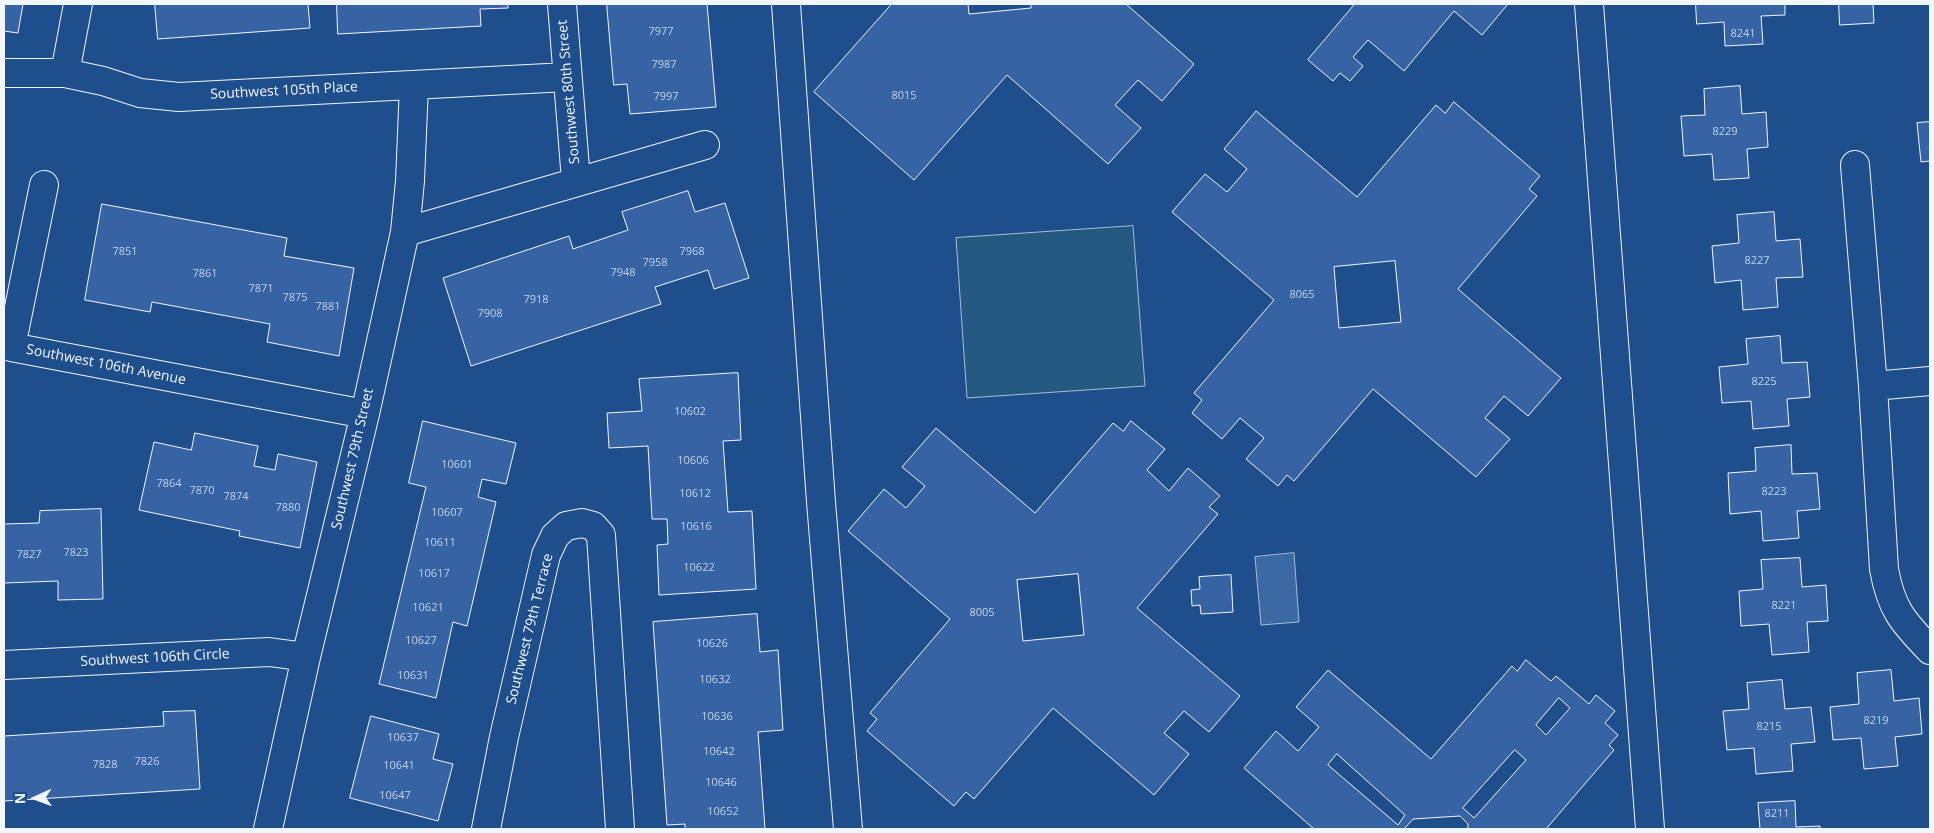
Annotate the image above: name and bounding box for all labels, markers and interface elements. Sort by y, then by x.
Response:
street label: Southwest 80th Street [554,19,584,165]
house number: 7977 [648,25,674,39]
house number: 8241 [1730,27,1756,41]
house number: 7987 [651,58,677,72]
street label: Southwest 105th Place [210,79,358,103]
house number: 8015 [891,89,917,103]
house number: 7997 [653,90,679,104]
house number: 8229 [1712,125,1738,139]
house number: 7851 [112,245,138,259]
house number: 7968 [679,245,705,259]
house number: 8227 [1744,254,1770,268]
house number: 7958 [642,256,668,270]
house number: 7948 [610,266,636,280]
house number: 7861 [192,267,218,281]
house number: 7871 [248,282,274,296]
house number: 8065 [1289,288,1315,302]
house number: 7875 [282,291,308,305]
house number: 7918 [523,293,549,307]
house number: 7881 [315,300,341,314]
house number: 7908 [477,307,503,321]
street label: Southwest 106th Avenue [25,341,187,389]
house number: 8225 [1751,375,1777,389]
street label: Southwest 79th Street [329,387,377,531]
house number: 10602 [674,405,706,419]
house number: 10606 [677,454,709,468]
house number: 10601 [441,458,473,472]
house number: 7864 [156,477,182,491]
house number: 7870 [189,484,215,498]
house number: 8223 [1761,485,1787,499]
house number: 10612 [679,487,711,501]
house number: 7874 [223,490,249,504]
house number: 7880 [275,501,301,515]
house number: 10607 [431,506,463,520]
house number: 10616 [680,520,712,534]
house number: 10611 [424,536,456,550]
house number: 7823 [63,546,89,560]
house number: 7827 [16,548,42,562]
street label: Southwest 79th Terrace [503,552,557,706]
house number: 10622 [683,561,715,575]
house number: 10617 [418,567,450,581]
house number: 8221 [1771,599,1797,613]
house number: 10621 [412,601,444,615]
house number: 8005 [969,606,995,620]
house number: 10627 [405,634,437,648]
house number: 10626 [696,637,728,651]
street label: Southwest 106th Circle [80,646,230,670]
house number: 10631 [397,669,429,683]
house number: 10632 [699,673,731,687]
house number: 10636 [701,710,733,724]
house number: 8219 [1863,714,1889,728]
house number: 8215 [1756,720,1782,734]
house number: 10637 [387,731,419,745]
house number: 10642 [703,745,735,759]
house number: 7826 [134,755,160,769]
house number: 7828 [92,758,118,772]
house number: 10641 [383,759,415,773]
north arrow [10,773,60,823]
house number: 10646 [705,776,737,790]
house number: 10647 [379,789,411,803]
text: N [10,793,29,805]
house number: 10652 [707,805,739,819]
house number: 8211 [1764,807,1790,821]

